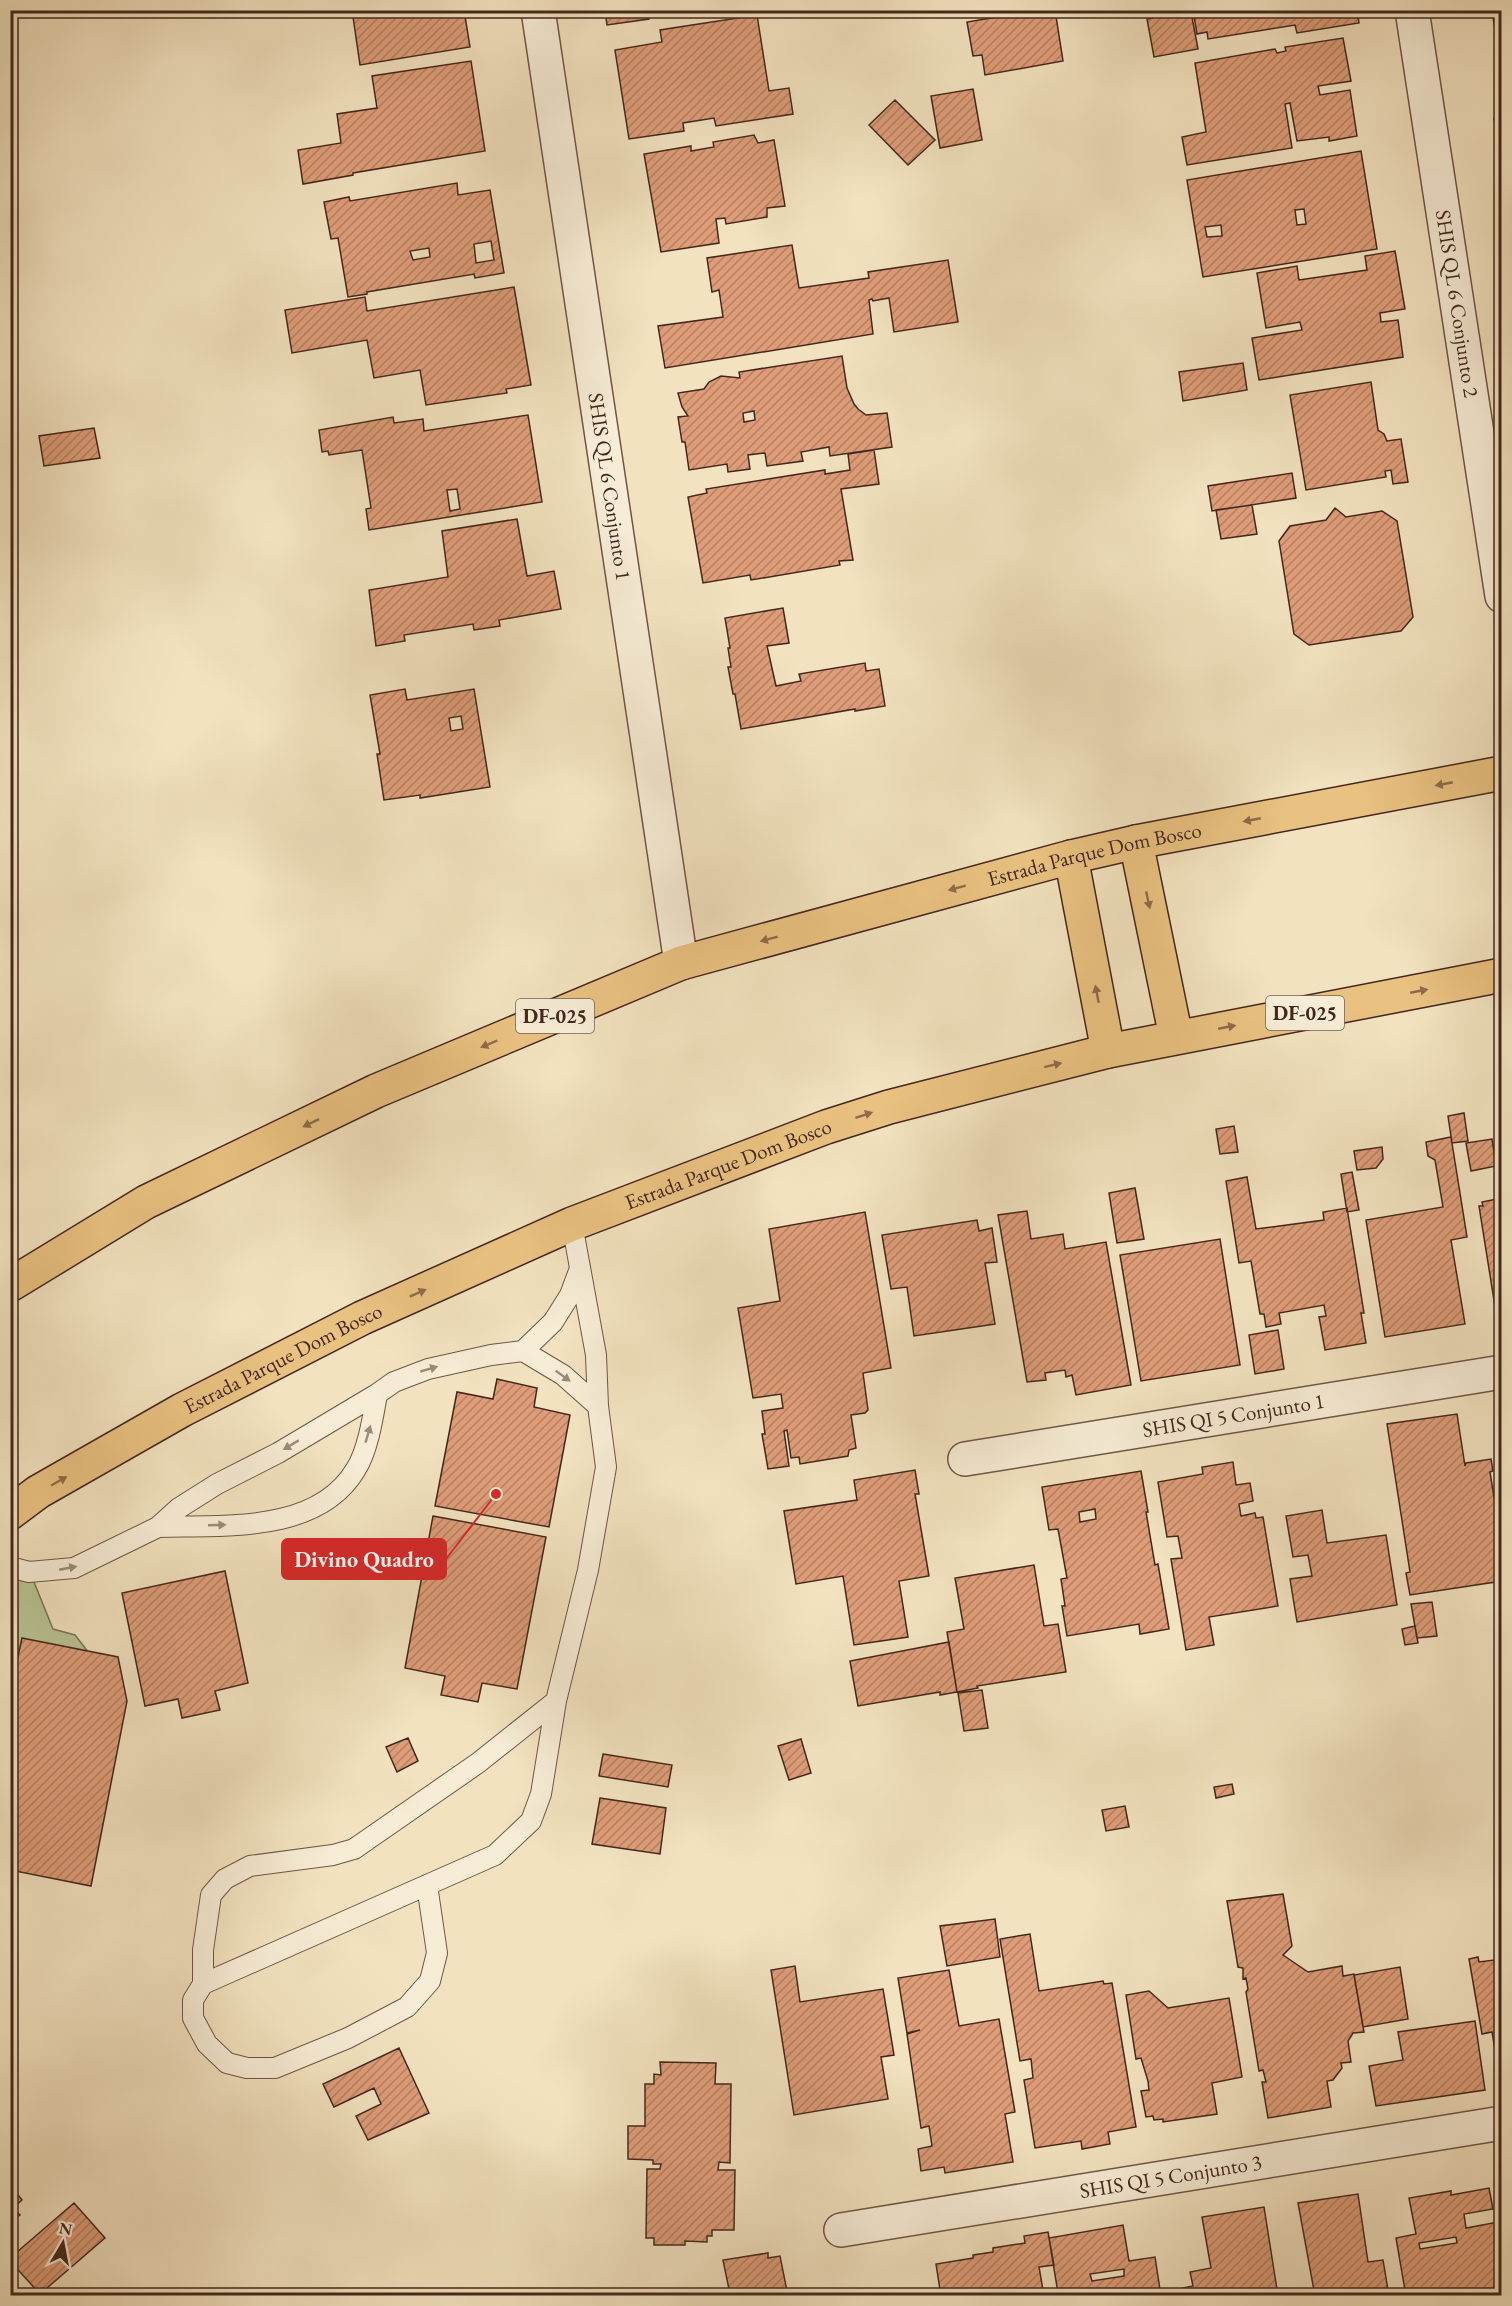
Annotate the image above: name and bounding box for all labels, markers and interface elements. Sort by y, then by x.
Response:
street label: SHIS QL 6 Conjunto 2 [1430,208,1485,399]
street label: SHIS QL 6 Conjunto 1 [583,391,637,582]
one-way arrow [1434,780,1453,789]
street label: Estrada Parque Dom Bosco [984,816,1204,892]
one-way arrow [1243,816,1262,825]
one-way arrow [948,884,966,893]
one-way arrow [1144,890,1153,909]
one-way arrow [760,935,778,944]
one-way arrow [1092,984,1101,1003]
one-way arrow [1409,986,1428,995]
road number: DF-025 [1266,996,1344,1030]
road number: DF-025 [516,999,594,1033]
one-way arrow [1218,1022,1237,1031]
one-way arrow [479,1039,497,1049]
one-way arrow [1044,1060,1062,1070]
one-way arrow [855,1110,873,1119]
street label: Estrada Parque Dom Bosco [621,1112,835,1216]
one-way arrow [302,1118,319,1127]
one-way arrow [409,1288,427,1298]
street label: Estrada Parque Dom Bosco [179,1297,386,1420]
one-way arrow [420,1364,439,1374]
one-way arrow [554,1370,570,1382]
street label: SHIS QI 5 Conjunto 1 [1140,1387,1327,1443]
one-way arrow [364,1425,373,1443]
one-way arrow [283,1440,299,1451]
one-way arrow [51,1475,67,1486]
one-way arrow [207,1521,226,1530]
callout: Divino Quadro [282,1539,446,1579]
text: Divino Quadro [294,1545,434,1574]
one-way arrow [59,1563,78,1572]
street label: SHIS QI 5 Conjunto 3 [1078,2148,1264,2204]
north arrow [33,2213,93,2273]
text: N [57,2217,74,2240]

